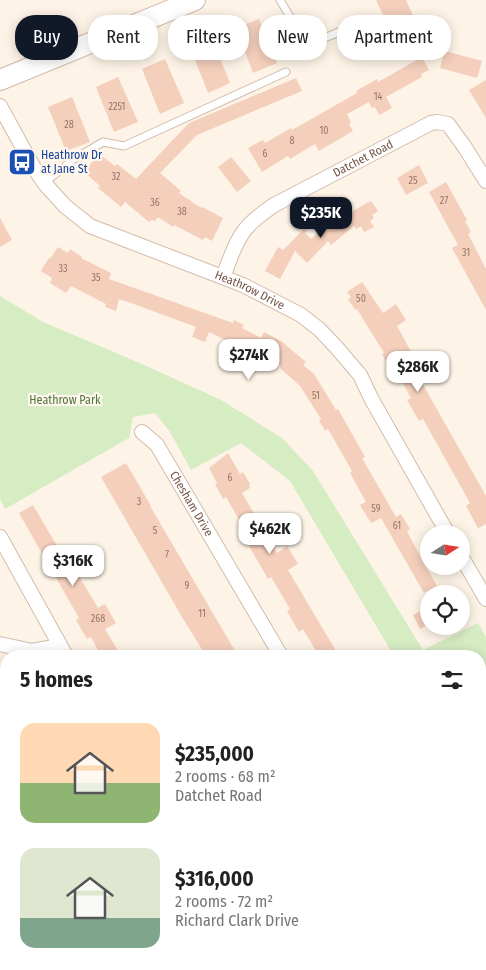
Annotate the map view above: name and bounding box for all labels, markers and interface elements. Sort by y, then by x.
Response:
chip: Buy [15,15,78,60]
chip: Rent [88,15,158,60]
chip: Filters [168,15,249,60]
chip: New [259,15,327,60]
chip: Apartment [337,15,451,60]
house number: 14 [374,91,383,103]
house number: 2251 [109,101,125,113]
house number: 28 [64,119,74,131]
house number: 10 [319,125,329,137]
house number: 8 [290,135,295,147]
street label: Datchet Road [331,137,395,180]
bus stop icon: Heathrow Dr at Jane St [7,147,37,177]
place label: Heathrow Dr at Jane St [41,148,103,176]
house number: 6 [263,148,268,160]
house number: 32 [112,171,121,183]
house number: 25 [409,175,418,187]
house number: 27 [440,195,448,207]
pin: $235K [286,196,356,239]
house number: 36 [150,197,160,209]
text: $235K [301,203,341,222]
house number: 38 [177,206,187,218]
house number: 31 [462,247,470,259]
house number: 33 [58,263,68,275]
street label: Heathrow Drive [213,268,287,312]
house number: 35 [91,272,101,284]
house number: 50 [356,293,366,305]
pin: $274K [214,338,284,381]
text: $274K [230,345,268,364]
pin: $286K [383,350,453,393]
text: $286K [397,357,439,376]
house number: 51 [312,390,320,402]
park label: Heathrow Park [29,393,101,407]
street label: Chesham Drive [167,469,216,539]
house number: 6 [228,472,233,484]
house number: 3 [137,496,142,508]
house number: 59 [371,503,381,515]
pin: $462K [235,512,305,555]
text: $462K [249,519,291,538]
house number: 61 [393,520,401,532]
house number: 5 [153,525,158,537]
north arrow [420,525,470,575]
map controls [420,525,470,635]
pin: $316K [38,544,108,587]
house number: 7 [165,549,169,561]
text: $316K [53,551,93,570]
house number: 9 [185,580,190,592]
button: locate [420,585,470,635]
house number: 11 [198,608,206,620]
house number: 268 [91,613,105,625]
icon: filters [438,666,466,694]
text: 5 homes [20,667,93,693]
text: $235,000 [175,741,254,767]
icon: home [60,743,120,803]
text: 2 rooms · 68 m² [175,767,276,786]
text: Datchet Road [175,786,262,805]
text: $316,000 [175,866,254,892]
icon: home [60,868,120,928]
text: 2 rooms · 72 m² [175,892,273,911]
text: Richard Clark Drive [175,911,299,930]

